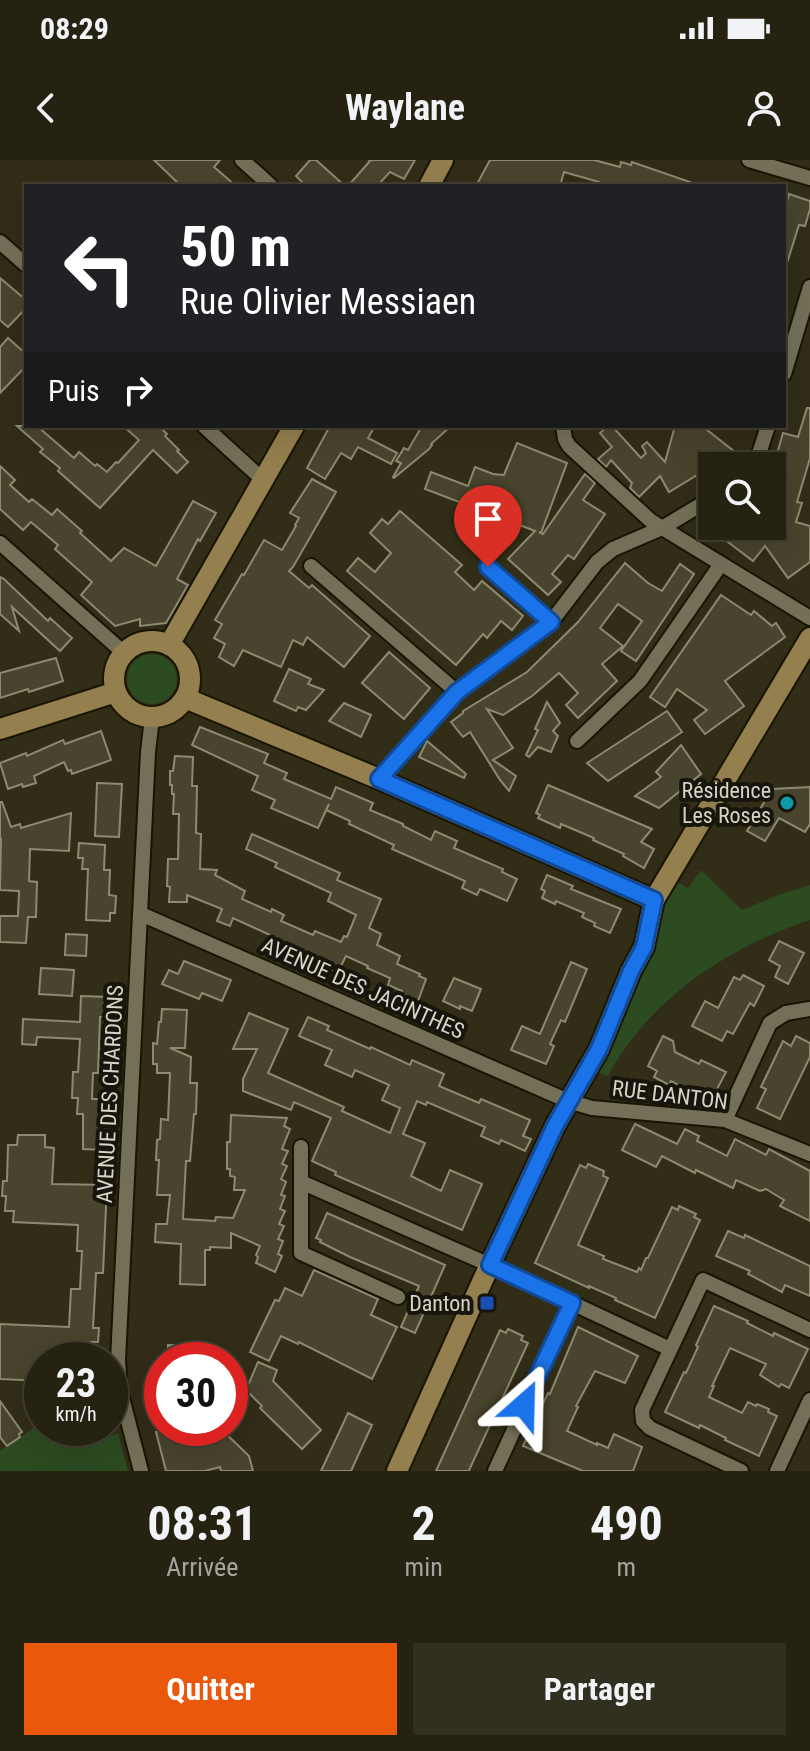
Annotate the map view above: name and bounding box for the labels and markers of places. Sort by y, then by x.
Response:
pin [454,485,522,567]
place label: Résidence Les Roses [682,778,771,828]
marker: Résidence Les Roses [778,794,796,812]
place label: Danton [409,1291,471,1316]
marker: Danton [478,1294,496,1312]

